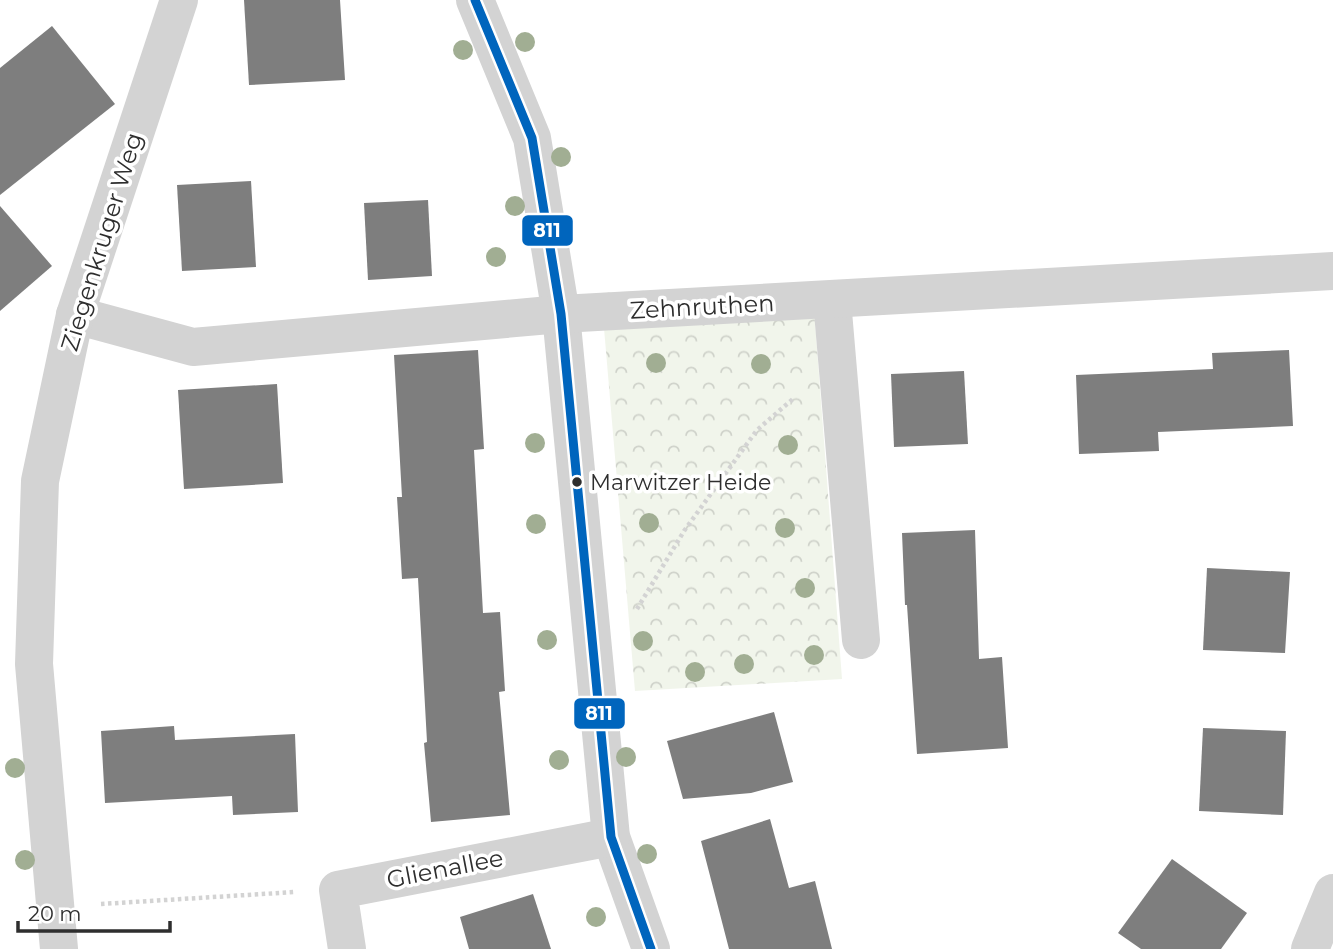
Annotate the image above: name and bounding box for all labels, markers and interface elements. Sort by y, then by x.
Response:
street label: Ziegenkruger Weg [55,129,149,355]
line badge: 811 [521,214,574,247]
text: 811 [533,219,561,242]
street label: Zehnruthen [629,288,775,325]
place label: Marwitzer Heide [590,469,771,496]
marker: Marwitzer Heide [570,475,584,489]
line badge: 811 [573,697,626,730]
text: 811 [585,702,613,725]
street label: Glienallee [384,843,506,894]
scale bar [18,890,170,934]
text: 20 m [28,901,82,926]

